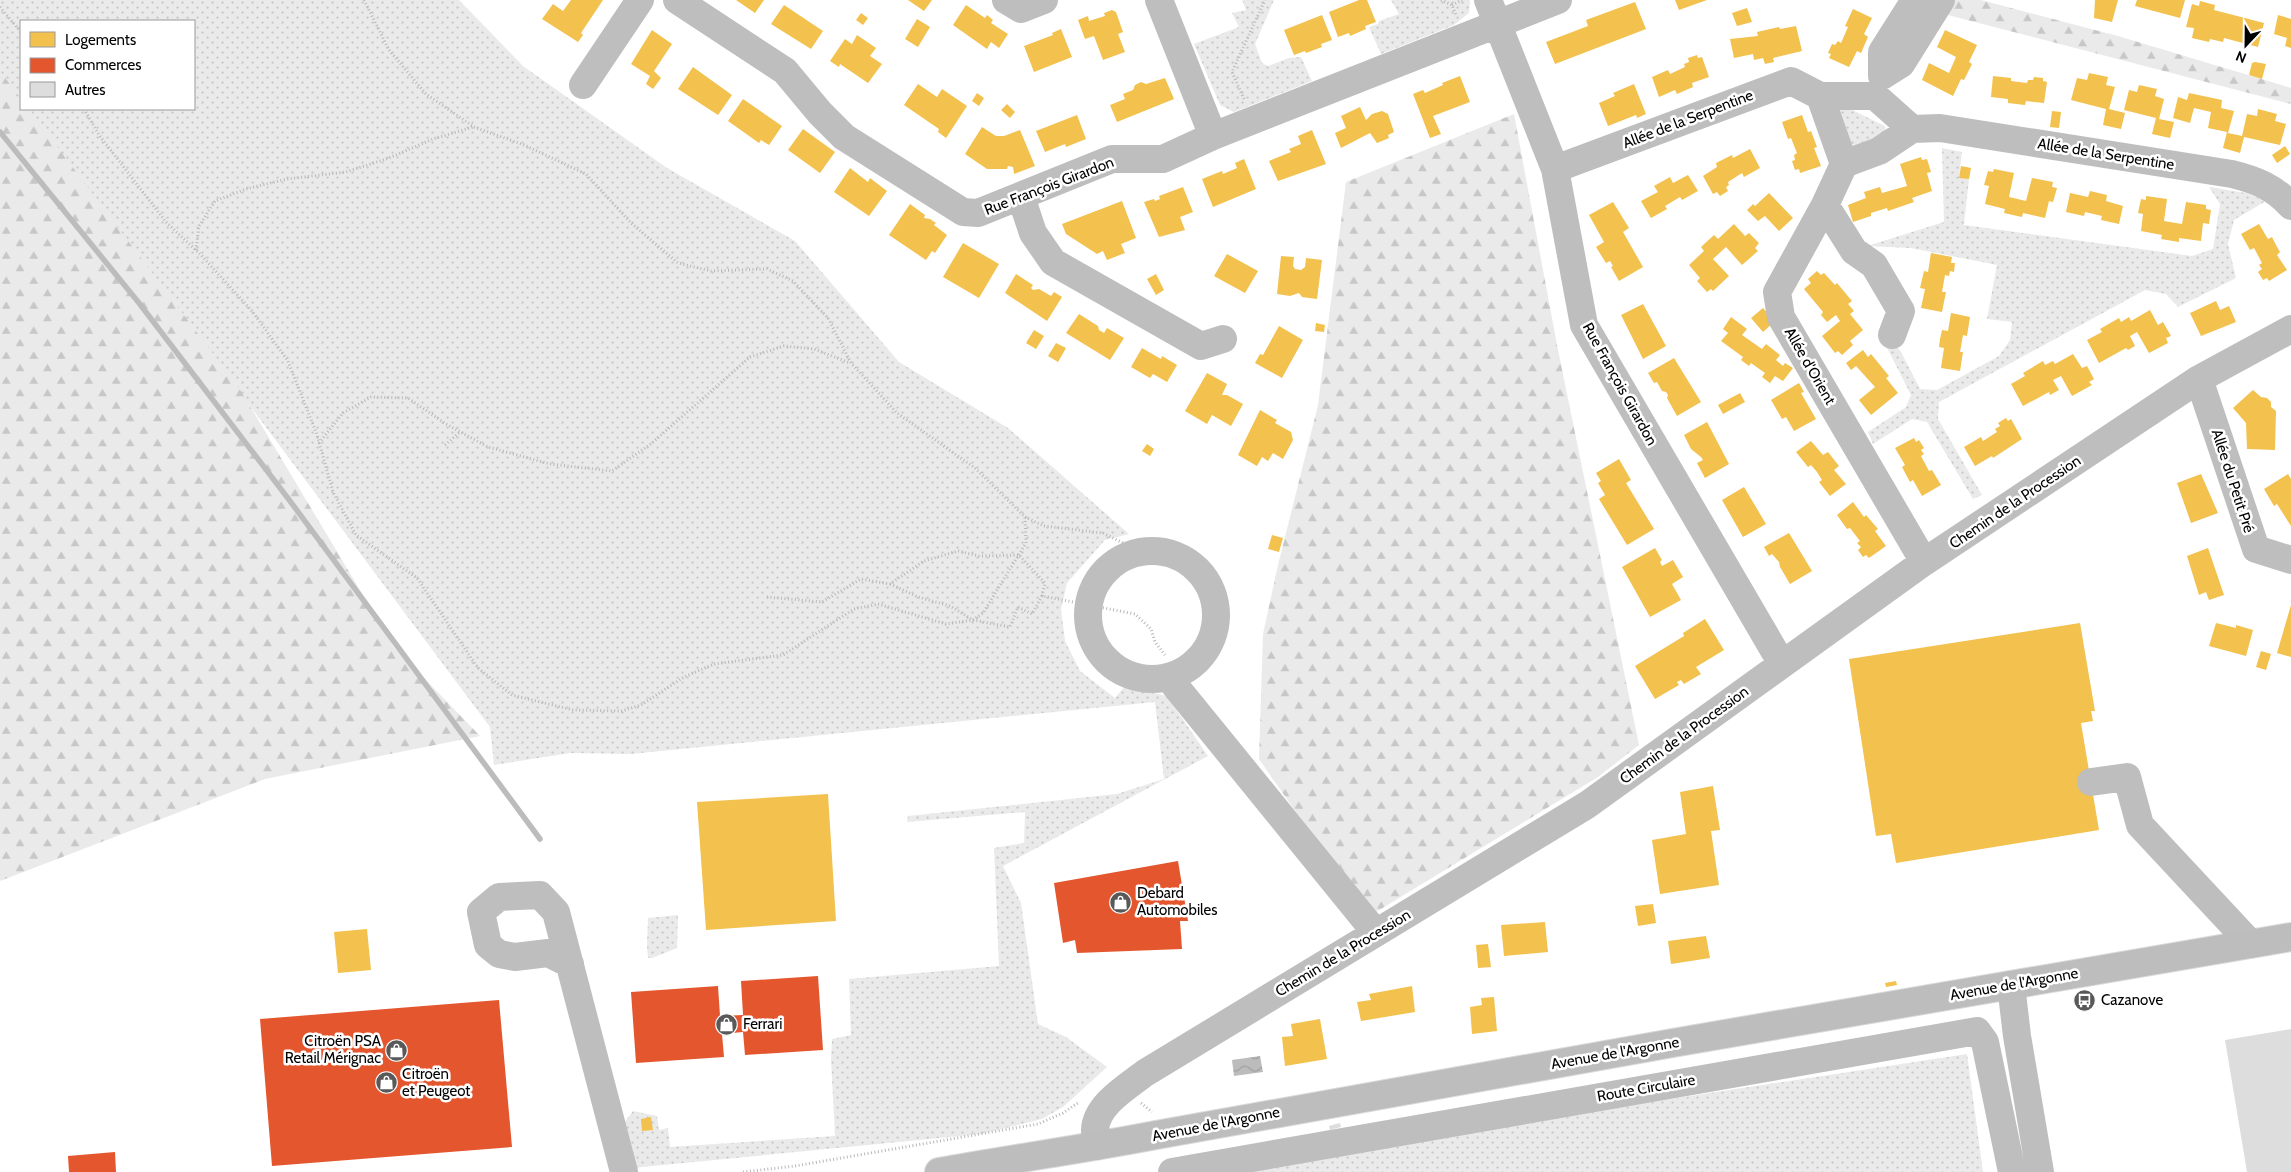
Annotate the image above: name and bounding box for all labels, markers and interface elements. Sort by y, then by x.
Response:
legend [20,20,195,110]
north arrow [2221,20,2271,70]
text: Logements [65,31,136,49]
text: N [2233,47,2249,67]
text: Commerces [65,56,141,74]
text: Autres [65,81,105,99]
street label: Allée de la Serpentine [1620,86,1756,152]
street label: Allée de la Serpentine [2036,134,2176,174]
street label: Rue François Girardon [982,153,1116,219]
street label: Rue François Girardon [1579,320,1661,448]
street label: Allée d'Orient [1781,324,1839,408]
street label: Allée du Petit Pré [2208,427,2258,535]
street label: Chemin de la Procession [1946,451,2084,553]
street label: Chemin de la Procession [1616,682,1752,788]
place label: Debard Automobiles [1137,884,1217,919]
shop icon: Debard Automobiles [1109,890,1133,914]
street label: Chemin de la Procession [1272,905,1414,1001]
street label: Avenue de l'Argonne [1949,964,2080,1004]
bus stop icon: Cazanove [2073,988,2097,1012]
place label: Cazanove [2101,991,2163,1009]
shop icon: Ferrari [715,1012,739,1036]
place label: Ferrari [743,1015,782,1033]
place label: Citroën PSA Retail Mérignac [285,1032,382,1067]
street label: Avenue de l'Argonne [1550,1033,1681,1073]
shop icon: Citroën PSA Retail Mérignac [385,1038,409,1062]
place label: Citroën et Peugeot [402,1065,470,1100]
street label: Route Circulaire [1596,1070,1697,1105]
shop icon: Citroën et Peugeot [374,1071,398,1095]
street label: Avenue de l'Argonne [1151,1103,1282,1145]

